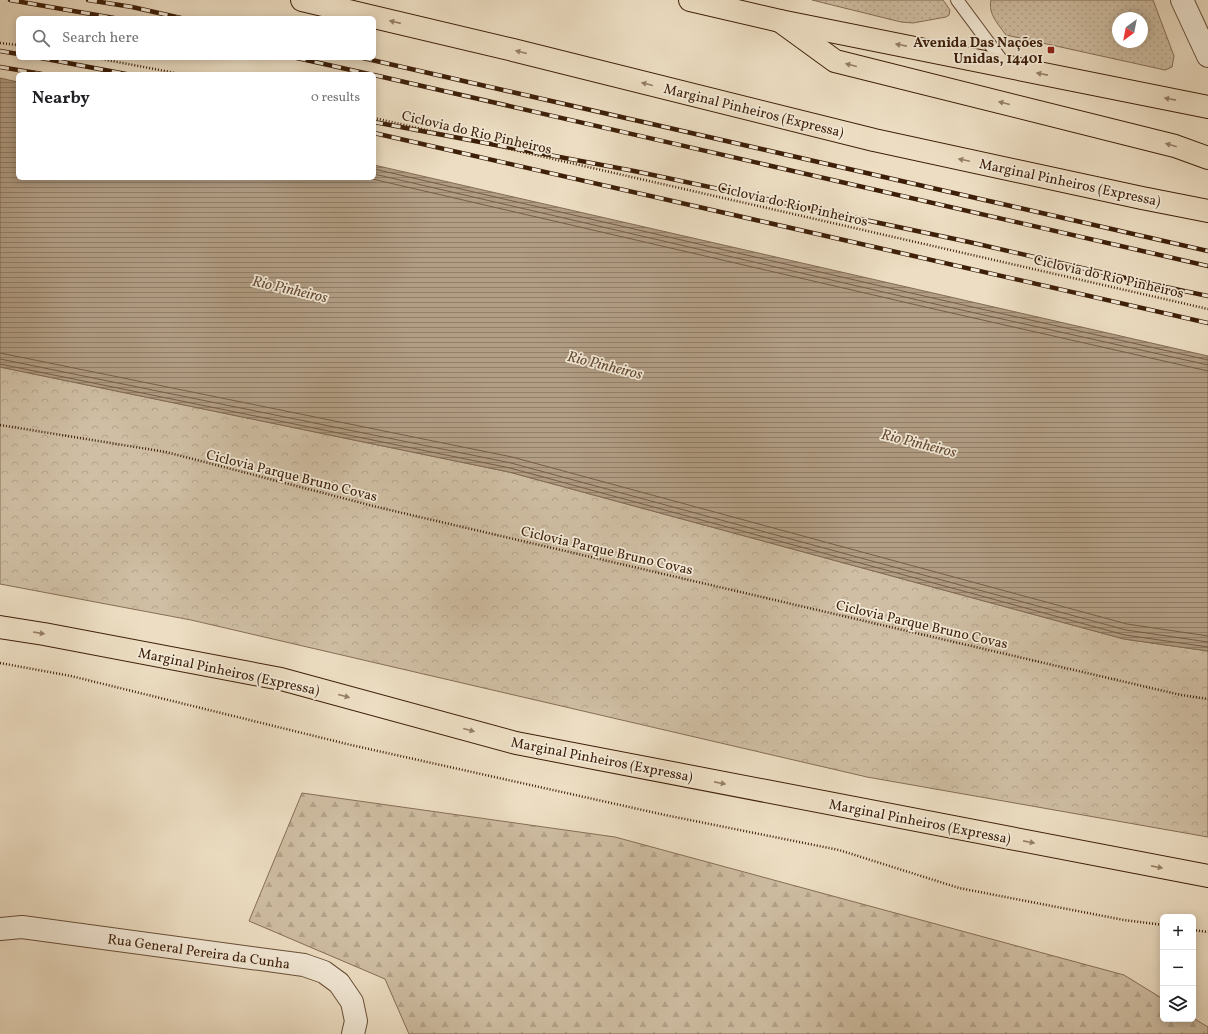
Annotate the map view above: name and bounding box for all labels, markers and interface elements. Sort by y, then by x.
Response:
north arrow [1112,12,1148,48]
search box [16,16,376,60]
one-way arrow [389,19,401,25]
icon: search [30,27,52,49]
text: Search here [62,28,139,49]
place label: Avenida Das Nações Unidas, 14401 [913,34,1043,69]
one-way arrow [895,42,907,48]
marker: Avenida Das Nações Unidas, 14401 [1046,45,1056,55]
one-way arrow [515,49,527,55]
one-way arrow [845,62,857,68]
one-way arrow [1036,70,1048,76]
one-way arrow [641,80,654,86]
street label: Marginal Pinheiros (Expressa) [662,80,846,143]
text: Nearby [32,87,90,110]
text: 0 results [311,89,360,107]
one-way arrow [1164,96,1176,102]
one-way arrow [998,100,1011,106]
street label: Ciclovia do Rio Pinheiros [400,107,554,160]
one-way arrow [1165,142,1177,148]
street label: Marginal Pinheiros (Expressa) [977,155,1162,212]
one-way arrow [958,156,970,162]
street label: Ciclovia do Rio Pinheiros [716,179,870,232]
street label: Ciclovia do Rio Pinheiros [1032,251,1186,304]
water label: Rio Pinheiros [250,272,330,309]
water label: Rio Pinheiros [565,347,645,386]
water label: Rio Pinheiros [879,425,959,464]
street label: Ciclovia Parque Bruno Covas [204,446,379,507]
street label: Ciclovia Parque Bruno Covas [519,522,695,581]
street label: Ciclovia Parque Bruno Covas [834,596,1010,655]
one-way arrow [32,630,45,636]
street label: Marginal Pinheiros (Expressa) [136,644,321,701]
one-way arrow [338,693,350,699]
one-way arrow [463,728,476,734]
street label: Marginal Pinheiros (Expressa) [509,734,694,787]
one-way arrow [714,780,726,786]
street label: Marginal Pinheiros (Expressa) [827,796,1012,849]
one-way arrow [1023,840,1035,846]
one-way arrow [1151,864,1163,870]
map controls [1160,914,1196,1022]
button: + [1160,914,1196,950]
street label: Rua General Pereira da Cunha [106,930,291,975]
button: − [1160,950,1196,986]
button: layers [1160,986,1196,1022]

